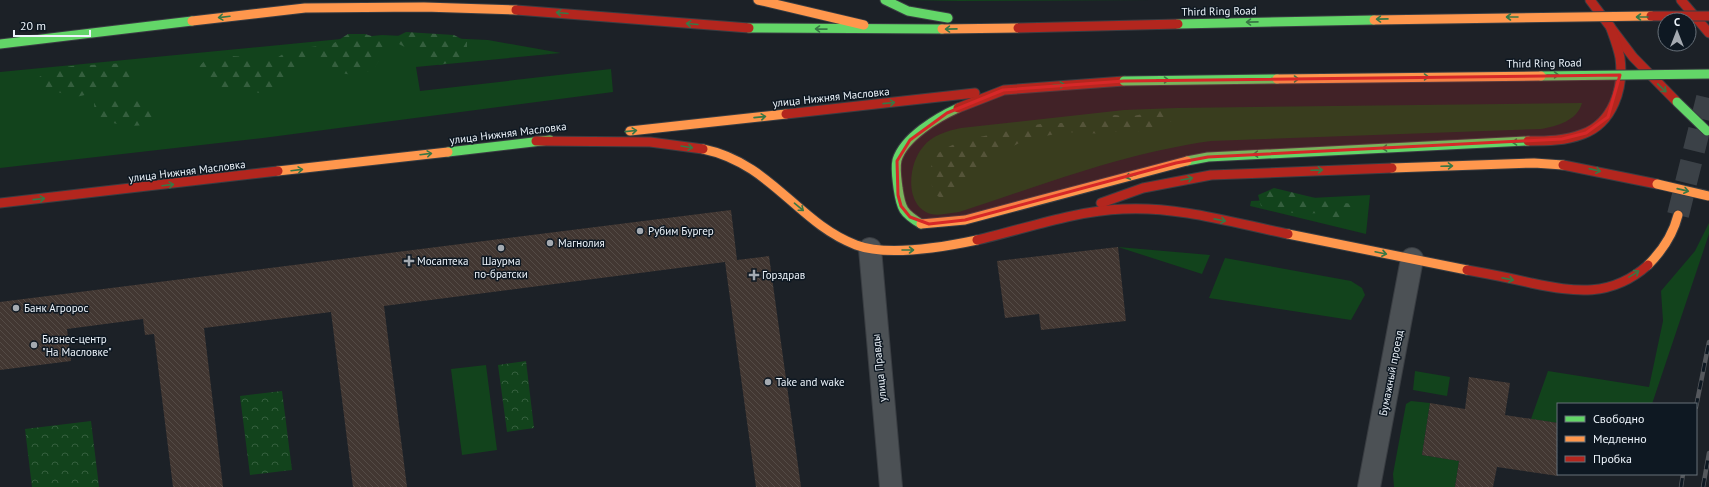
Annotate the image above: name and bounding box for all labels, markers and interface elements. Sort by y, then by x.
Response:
street label: Third Ring Road [1181,3,1257,19]
one-way arrow [556,10,569,17]
scale bar [14,12,90,38]
north arrow [1657,12,1697,52]
one-way arrow [218,13,231,21]
one-way arrow [1506,13,1519,21]
one-way arrow [1636,13,1649,20]
one-way arrow [1376,15,1389,23]
text: С [1674,15,1680,29]
text: 20 m [20,18,46,33]
one-way arrow [1246,18,1259,26]
one-way arrow [686,20,699,27]
one-way arrow [815,25,828,33]
one-way arrow [945,25,958,33]
street label: Third Ring Road [1506,55,1582,71]
one-way arrow [1546,71,1559,79]
one-way arrow [1416,73,1429,81]
one-way arrow [1286,75,1299,83]
one-way arrow [1156,77,1169,84]
one-way arrow [1052,82,1065,89]
one-way arrow [1657,83,1667,93]
street label: улица Нижняя Масловка [772,84,890,110]
one-way arrow [882,99,895,106]
one-way arrow [753,113,766,121]
street label: улица Нижняя Масловка [449,119,567,147]
one-way arrow [624,127,637,135]
one-way arrow [1512,138,1525,146]
one-way arrow [680,143,693,151]
one-way arrow [1382,144,1395,152]
one-way arrow [1253,150,1266,158]
one-way arrow [419,151,432,158]
street label: улица Нижняя Масловка [128,157,246,185]
one-way arrow [1440,162,1453,169]
one-way arrow [290,167,303,174]
one-way arrow [1310,167,1323,174]
one-way arrow [1588,167,1601,175]
one-way arrow [1125,173,1138,180]
one-way arrow [1180,175,1193,183]
one-way arrow [161,181,174,189]
one-way arrow [1676,187,1689,194]
one-way arrow [32,196,45,203]
one-way arrow [794,202,805,211]
one-way arrow [1213,216,1226,224]
place label: Рубим Бургер [648,224,714,238]
marker: Рубим Бургер [635,226,645,236]
place label: Магнолия [558,236,605,250]
marker: Магнолия [545,238,555,248]
marker: Шаурма по-братски [496,243,506,253]
one-way arrow [901,246,914,254]
one-way arrow [1374,249,1387,257]
place label: Мосаптека [417,254,468,268]
place label: Шаурма по-братски [474,254,528,281]
marker: Мосаптека [404,256,414,266]
place label: Горздрав [762,268,805,282]
marker: Горздрав [749,270,759,280]
one-way arrow [1628,270,1639,278]
one-way arrow [1501,275,1514,283]
place label: Банк Агророс [24,301,88,315]
marker: Банк Агророс [11,303,21,313]
street label: Бумажный проезд [1376,329,1406,417]
place label: Бизнес-центр "На Масловке" [42,332,112,359]
street label: улица Правды [868,333,890,403]
marker: Бизнес-центр "На Масловке" [29,340,39,350]
place label: Take and wake [776,375,845,389]
marker: Take and wake [763,377,773,387]
legend [1557,403,1697,475]
text: Свободно [1593,411,1644,426]
text: Медленно [1593,431,1647,446]
text: Пробка [1593,451,1632,466]

